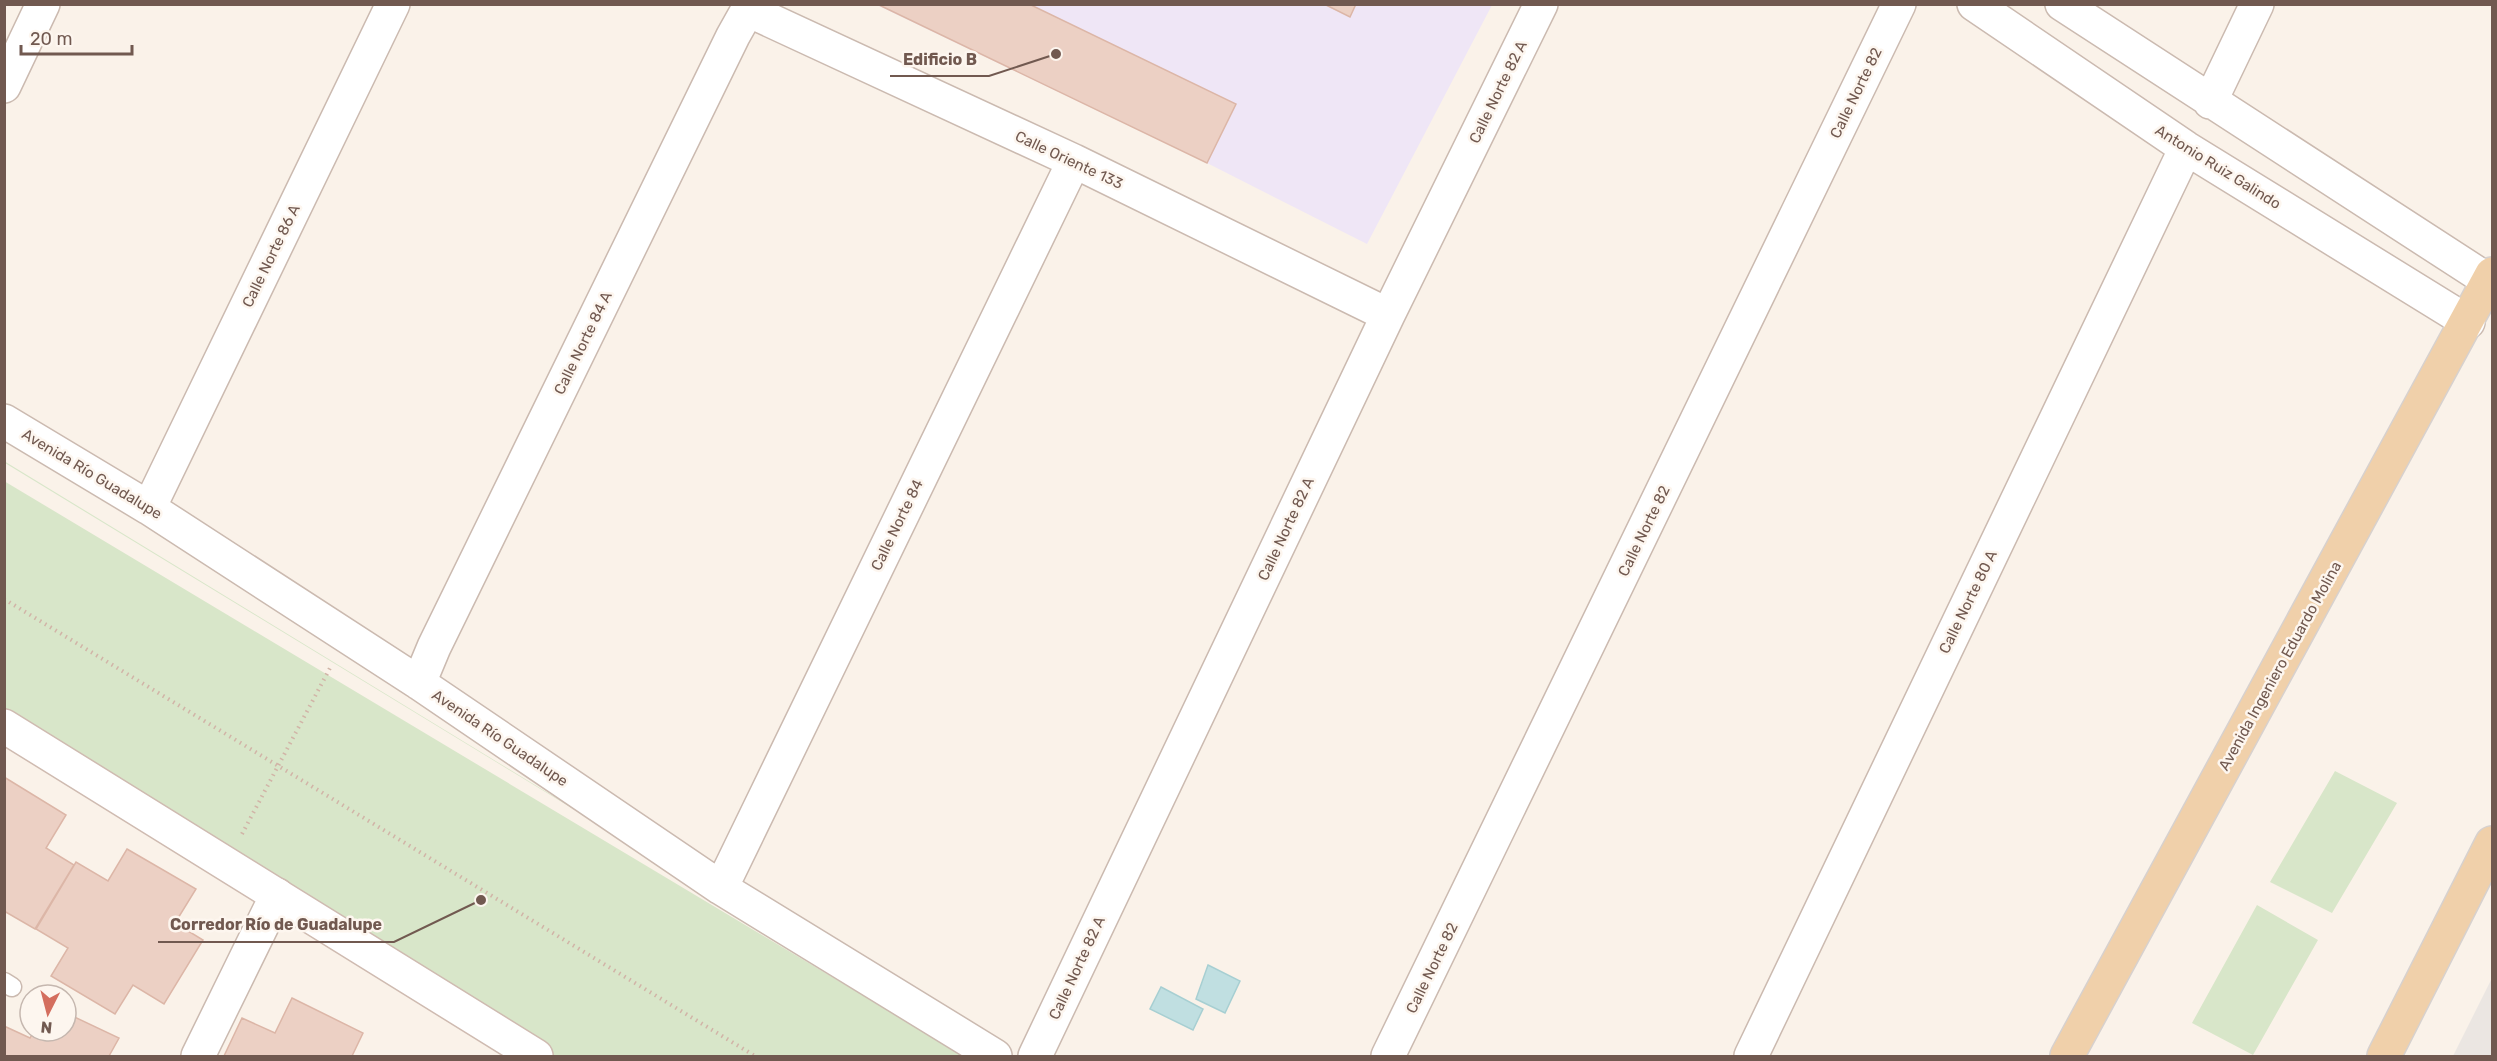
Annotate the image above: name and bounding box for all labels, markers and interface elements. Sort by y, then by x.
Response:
scale bar [21,18,132,56]
text: 20 m [30,28,72,50]
street label: Calle Norte 82 A [1465,38,1531,146]
callout: Edificio B [890,42,989,76]
street label: Calle Norte 82 [1826,45,1886,141]
text: Edificio B [903,50,977,69]
street label: Antonio Ruiz Galindo [2152,121,2284,213]
street label: Calle Oriente 133 [1012,127,1126,193]
street label: Calle Norte 86 A [238,202,304,310]
street label: Calle Norte 84 A [550,288,616,398]
street label: Avenida Río Guadalupe [19,425,165,523]
street label: Calle Norte 82 A [1254,474,1318,584]
street label: Calle Norte 84 [867,476,927,574]
street label: Calle Norte 82 [1614,483,1674,579]
street label: Calle Norte 80 A [1935,547,2001,657]
street label: Avenida Ingeniero Eduardo Molina [2215,558,2345,774]
street label: Avenida Río Guadalupe [429,686,571,790]
callout: Corredor Río de Guadalupe [158,908,394,942]
street label: Calle Norte 82 A [1045,913,1109,1023]
text: Corredor Río de Guadalupe [170,915,382,934]
street label: Calle Norte 82 [1402,920,1462,1016]
north arrow [18,983,78,1043]
text: N [40,1017,53,1037]

